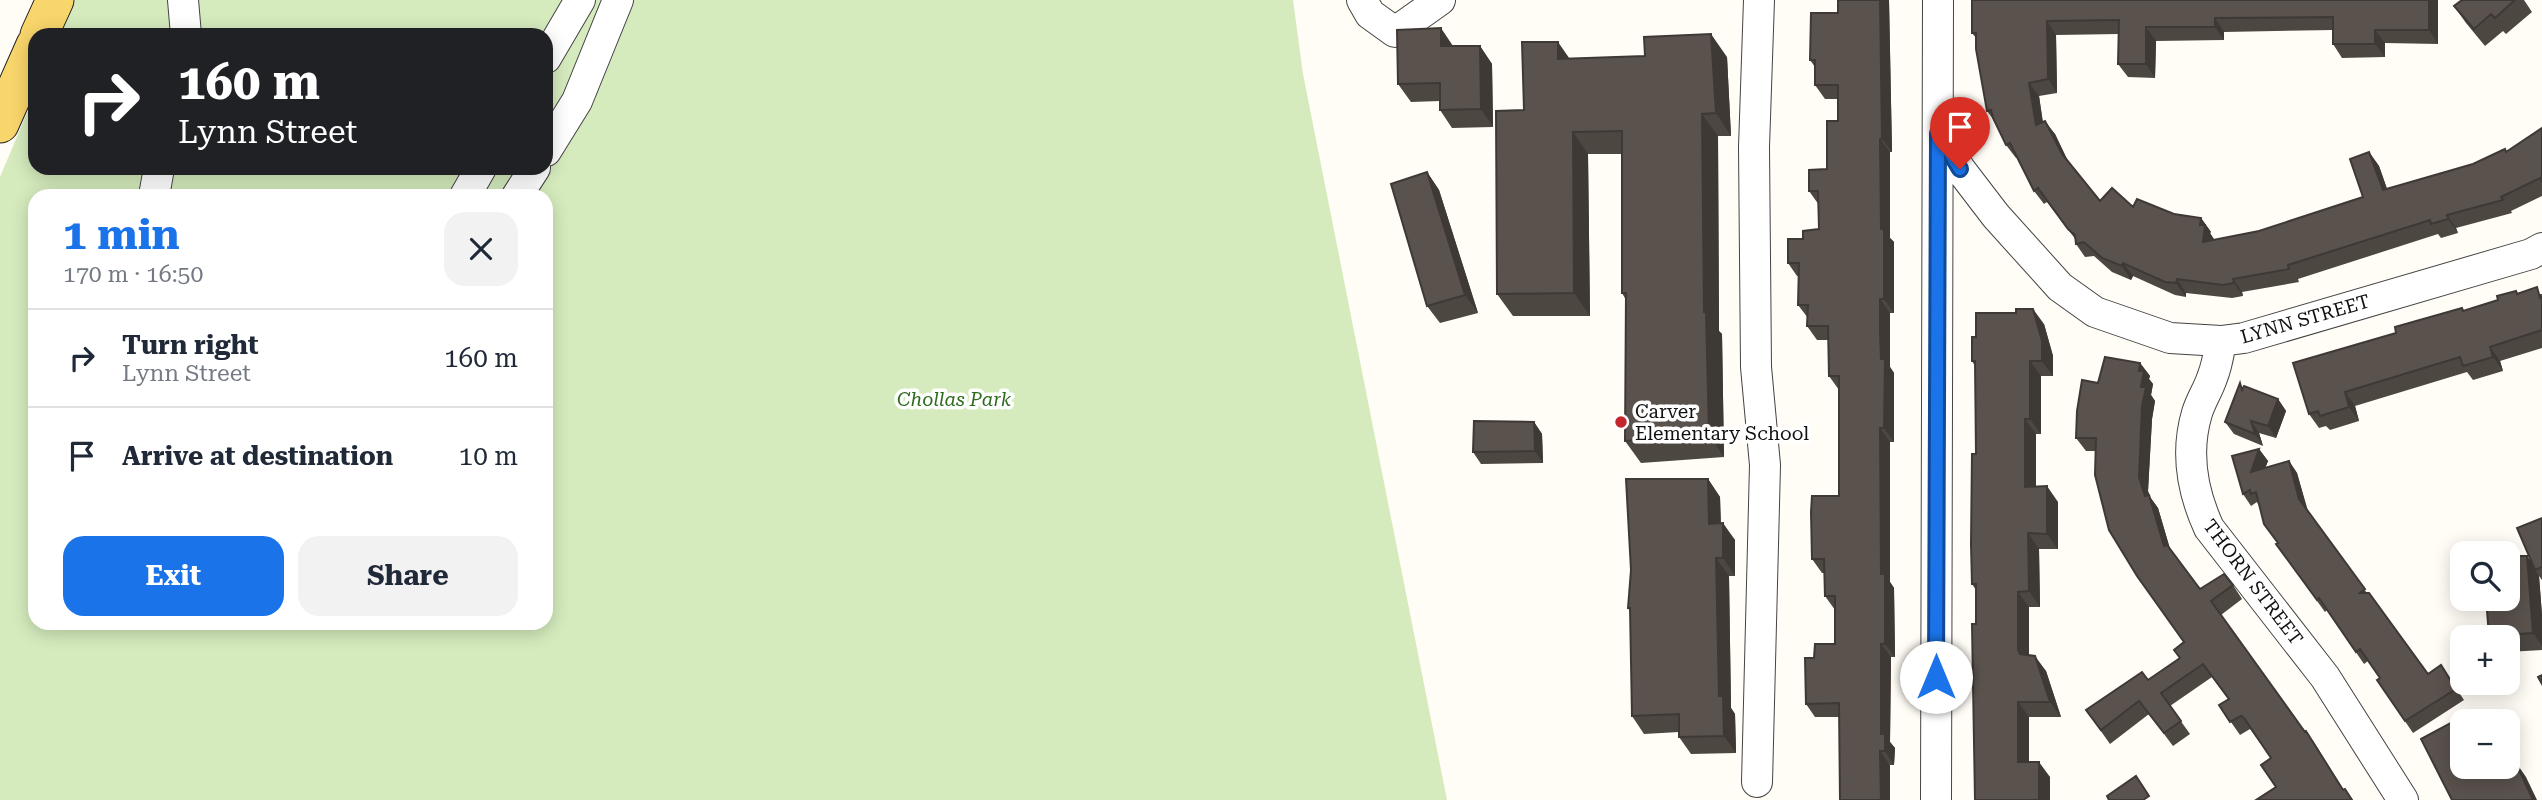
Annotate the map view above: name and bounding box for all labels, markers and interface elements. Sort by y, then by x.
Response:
text: 160 m [178,54,320,111]
icon: right [63,56,154,147]
pin [1930,97,1990,169]
icon: arrive [1941,108,1979,146]
text: Lynn Street [178,113,357,151]
text: 1 min [63,210,180,259]
button: close [444,212,518,286]
text: 170 m · 16:50 [63,261,203,288]
street label: LYNN STREET [2238,290,2372,348]
text: Turn right [122,330,258,360]
icon: right [63,339,101,377]
text: 160 m [444,343,518,373]
text: Lynn Street [122,360,251,387]
park label: Chollas Park [897,388,1012,411]
place label: Carver Elementary School [1635,400,1809,445]
marker: Carver Elementary School [1613,414,1629,430]
icon: arrive [63,437,101,475]
text: Arrive at destination [122,441,393,471]
text: 10 m [459,441,518,471]
street label: THORN STREET [2198,515,2308,649]
button: Exit [63,536,284,616]
button: Share [298,536,518,616]
map controls [2450,541,2520,779]
button: search [2450,541,2520,611]
button: + [2450,625,2520,695]
position arrow [1899,640,1973,714]
button: − [2450,709,2520,779]

